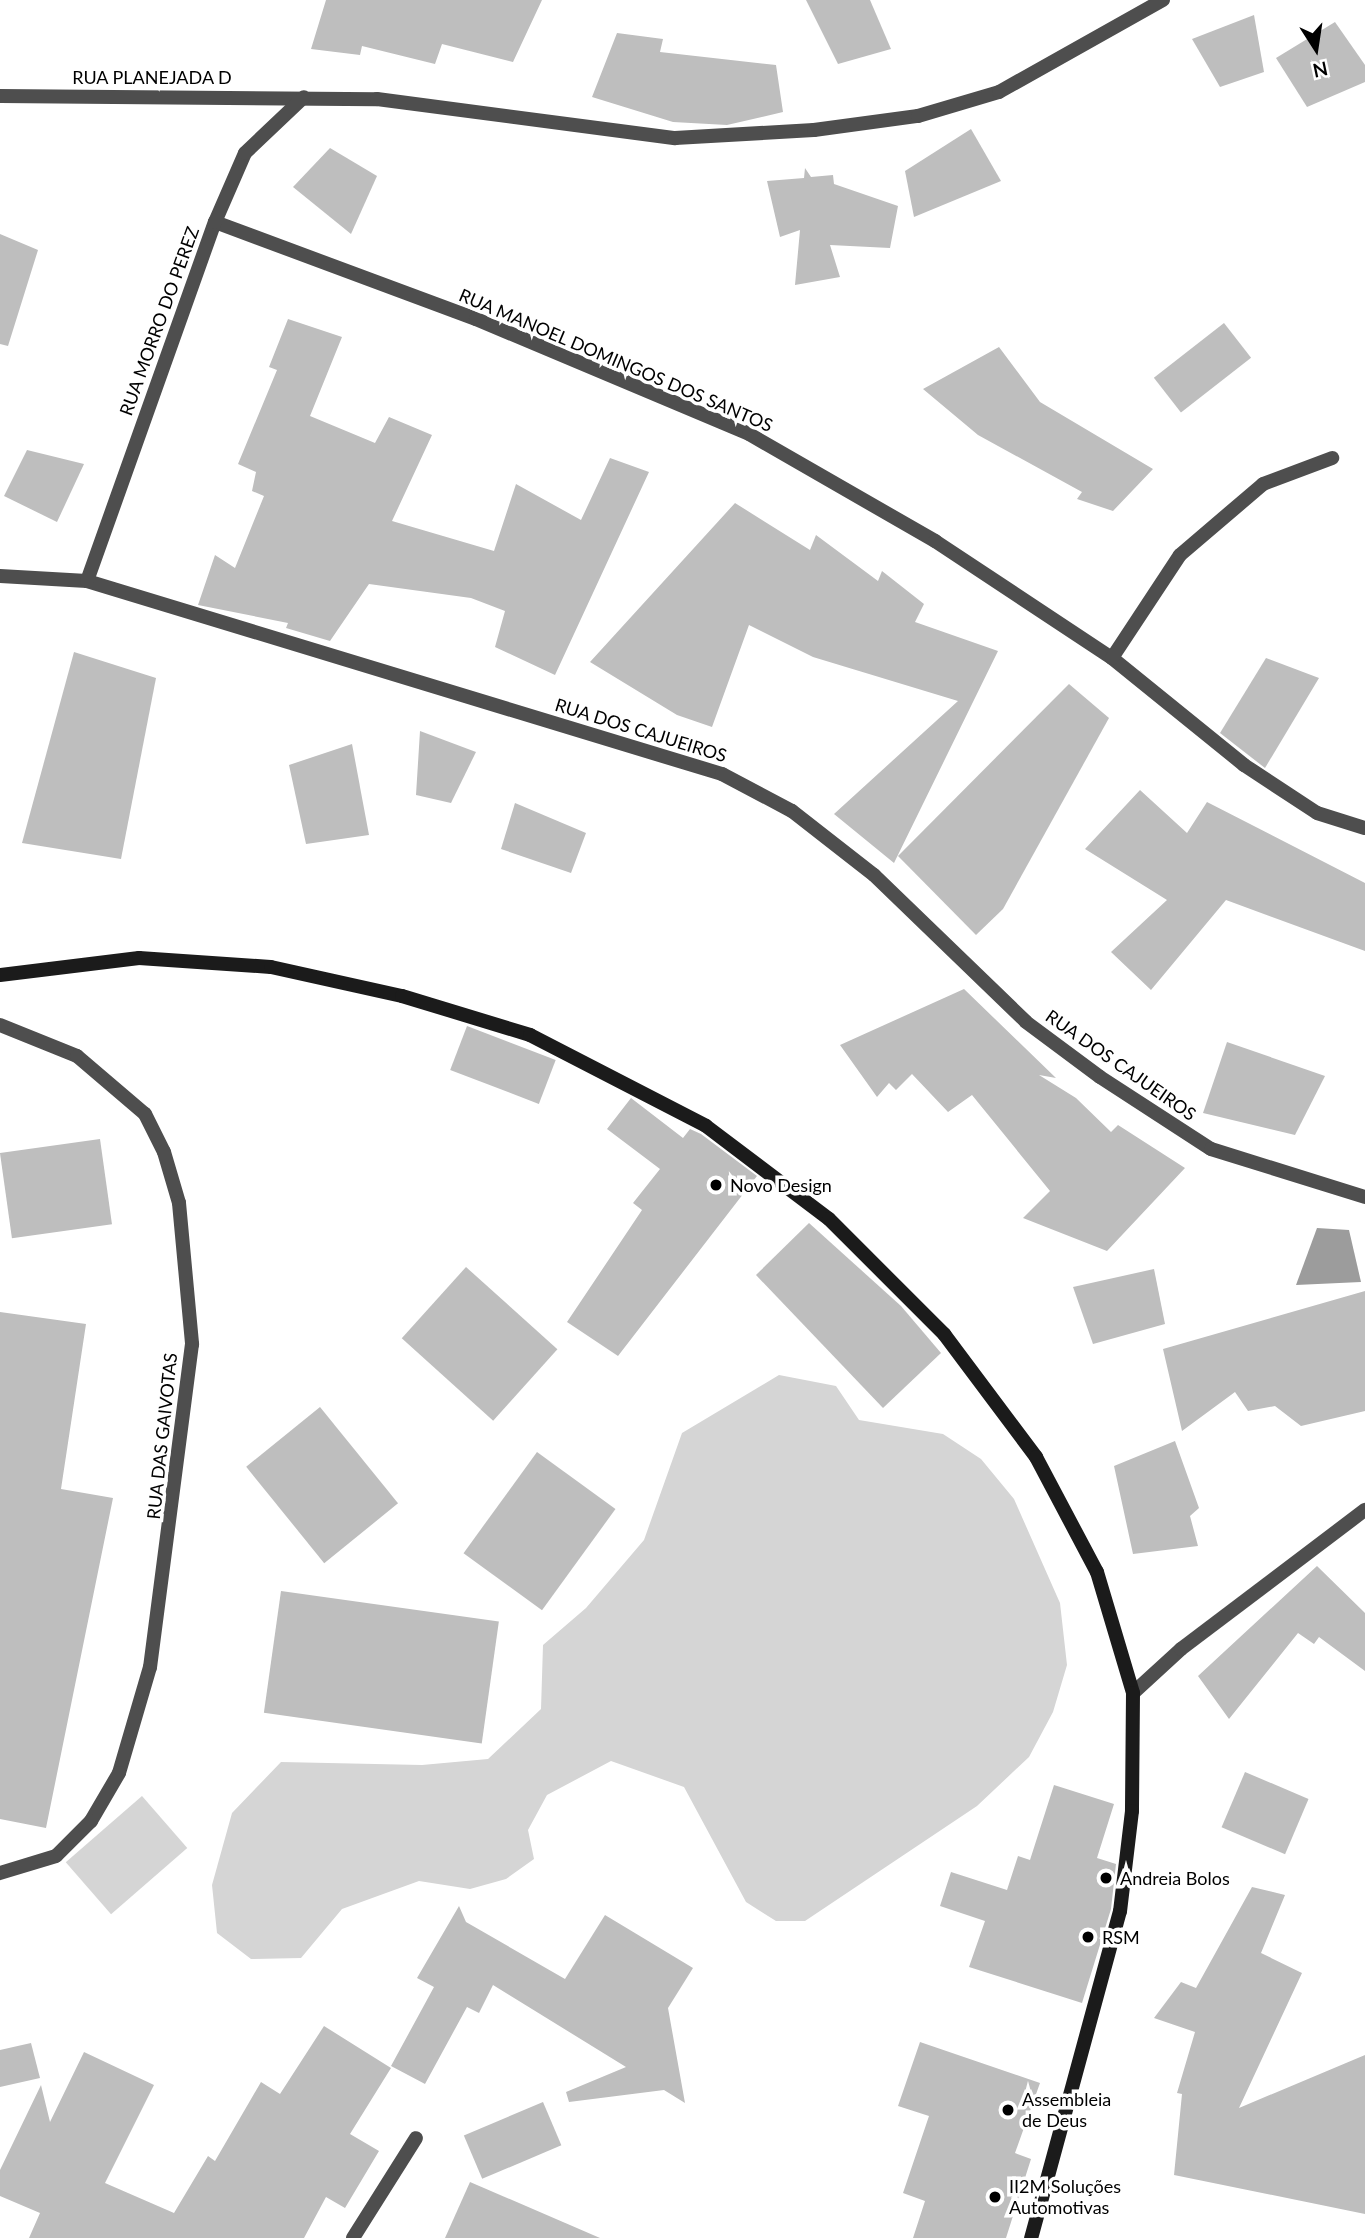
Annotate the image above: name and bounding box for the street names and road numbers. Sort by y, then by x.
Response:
street label: RUA PLANEJADA D [72,66,232,88]
street label: RUA MORRO DO PEREZ [115,223,203,419]
street label: RUA MANOEL DOMINGOS DOS SANTOS [455,284,777,436]
street label: RUA DOS CAJUEIROS [552,693,730,767]
street label: RUA DOS CAJUEIROS [1041,1005,1201,1125]
street label: RUA DAS GAIVOTAS [142,1351,182,1521]

